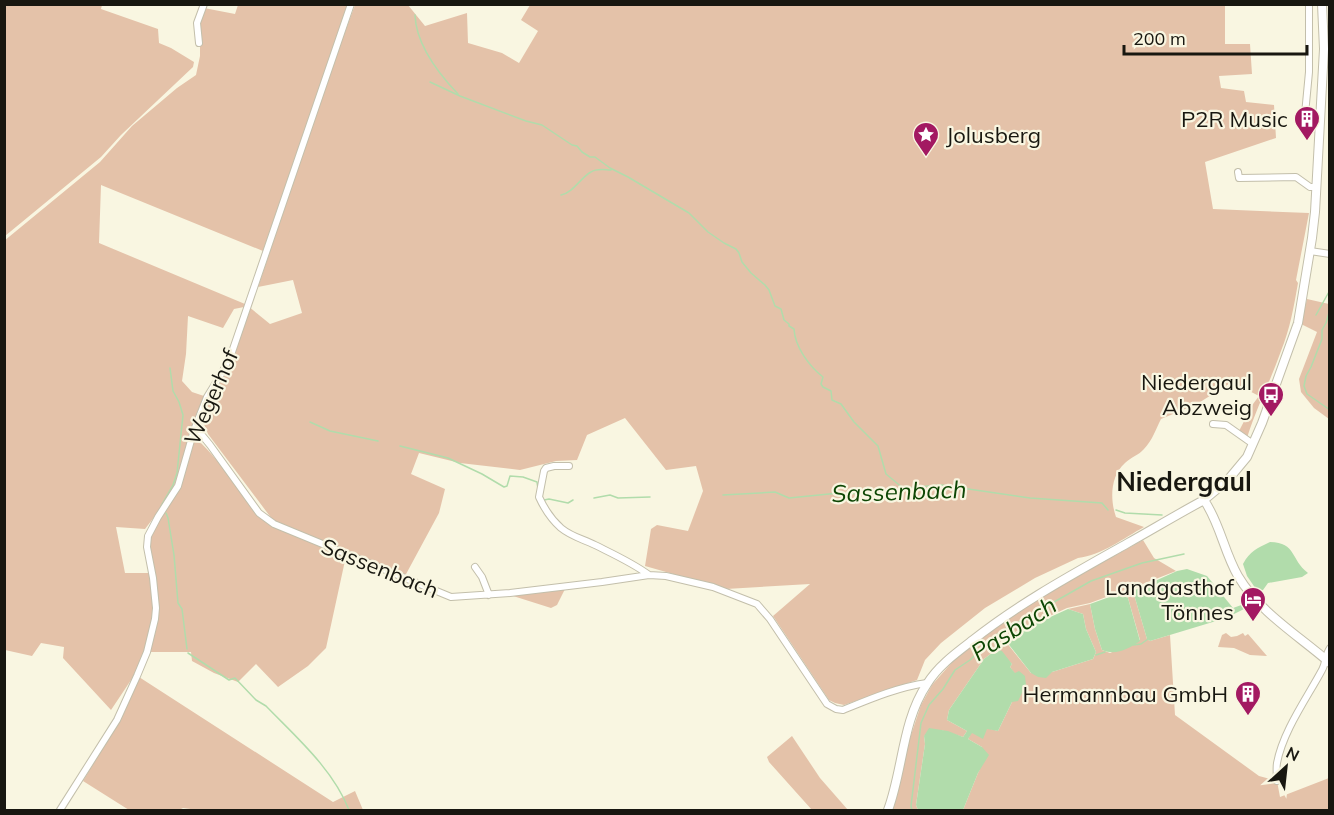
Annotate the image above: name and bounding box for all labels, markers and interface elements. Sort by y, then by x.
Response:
scale bar [1124,18,1307,56]
text: 200 m [1133,27,1186,50]
building icon: P2R Music [1292,104,1322,142]
place label: P2R Music [1181,105,1288,133]
place icon: Jolusberg [911,120,941,158]
place label: Jolusberg [946,121,1041,149]
street label: Wegerhof [178,345,245,449]
place label: Niedergaul Abzweig [1141,368,1252,421]
bus stop icon: Niedergaul Abzweig [1256,380,1286,418]
district label: Niedergaul [1116,465,1252,498]
water label: Sassenbach [831,474,967,508]
street label: Sassenbach [317,532,443,604]
place label: Landgasthof Tönnes [1105,573,1235,626]
hotel icon: Landgasthof Tönnes [1238,585,1268,623]
water label: Pasbach [965,589,1062,667]
building icon: Hermannbau GmbH [1233,679,1263,717]
place label: Hermannbau GmbH [1023,680,1228,708]
north arrow [1256,737,1316,797]
text: N [1283,742,1303,765]

